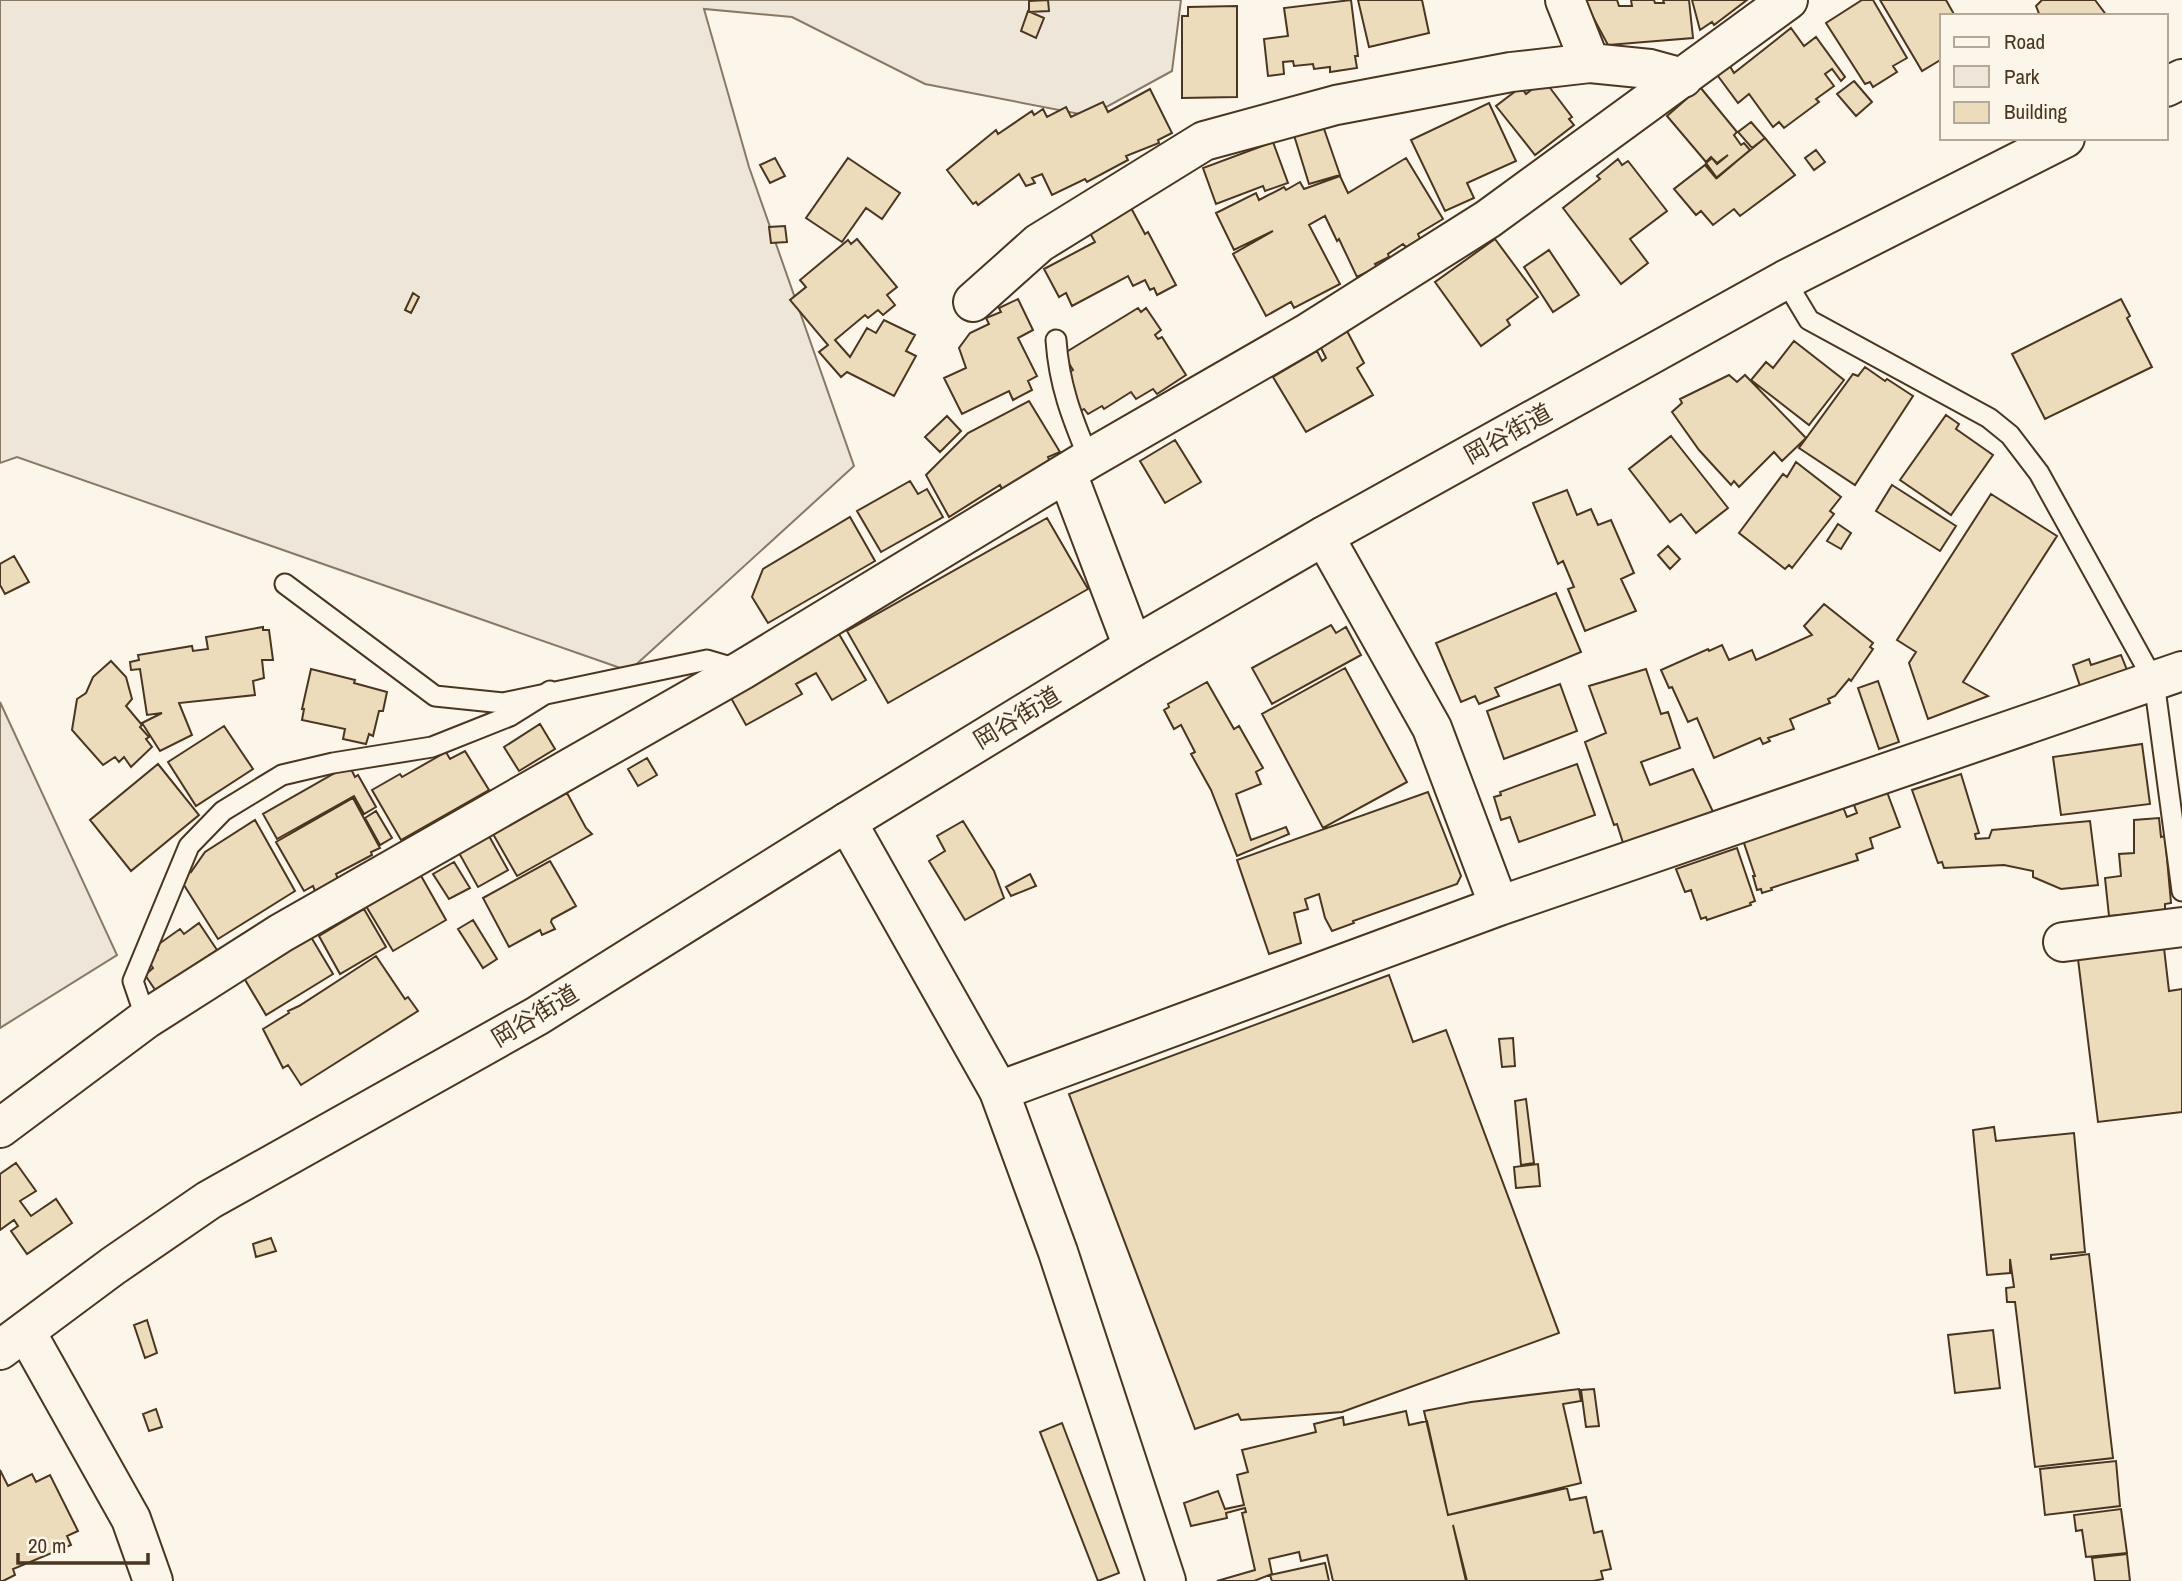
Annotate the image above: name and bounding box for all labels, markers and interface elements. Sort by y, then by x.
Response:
legend [1940,14,2168,140]
text: Road [2004,27,2045,56]
text: Park [2004,62,2040,91]
text: Building [2004,97,2068,126]
street label: 岡谷街道 [1458,396,1557,470]
street label: 岡谷街道 [967,679,1066,756]
street label: 岡谷街道 [485,977,584,1054]
scale bar [18,1522,147,1566]
text: 20 m [28,1531,66,1560]

